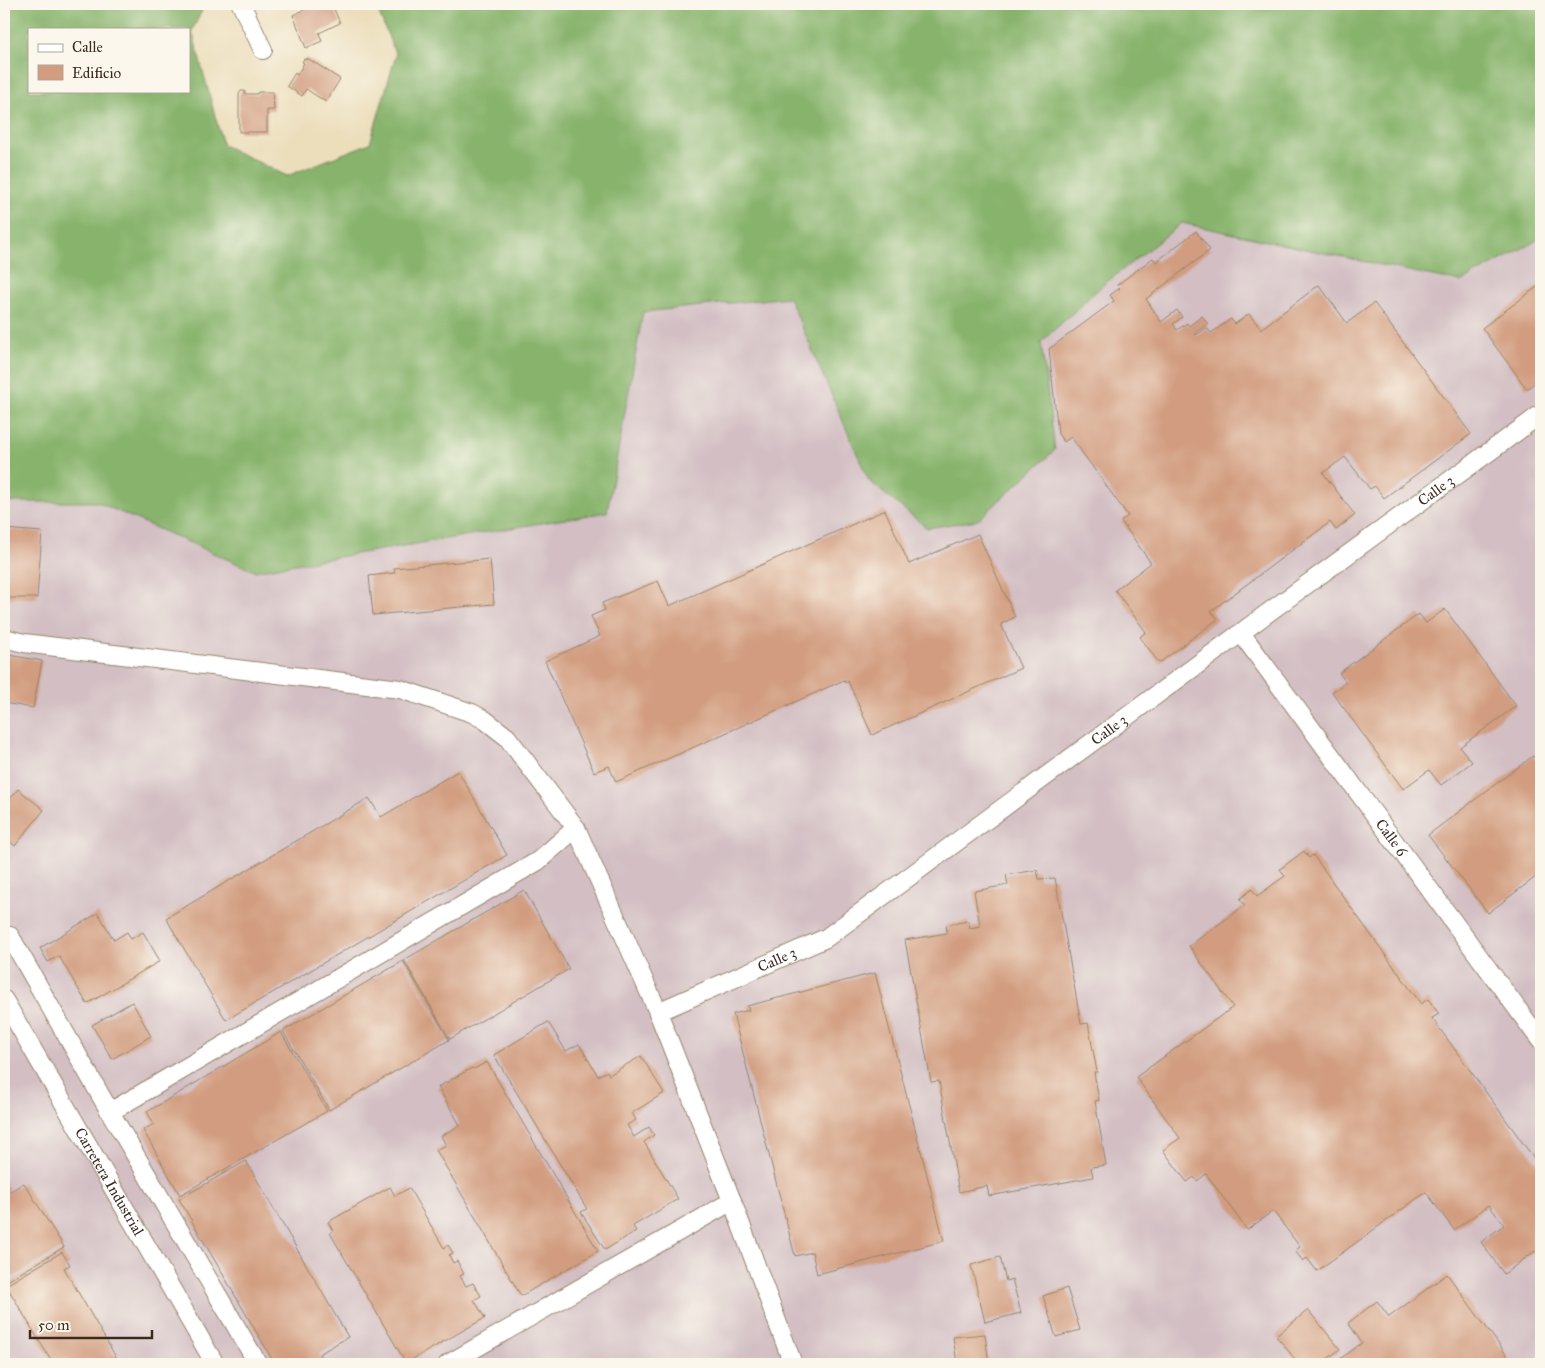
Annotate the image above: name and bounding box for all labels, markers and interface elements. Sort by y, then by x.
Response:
legend [28,28,190,92]
text: Calle [72,38,103,56]
text: Edificio [72,64,121,82]
street label: Calle 3 [1414,471,1457,510]
street label: Calle 3 [1088,711,1131,749]
street label: Calle 6 [1372,815,1412,861]
street label: Calle 3 [755,943,799,976]
street label: Carretera Industrial [71,1124,148,1240]
scale bar [30,1308,152,1340]
text: 50 m [38,1316,70,1334]

